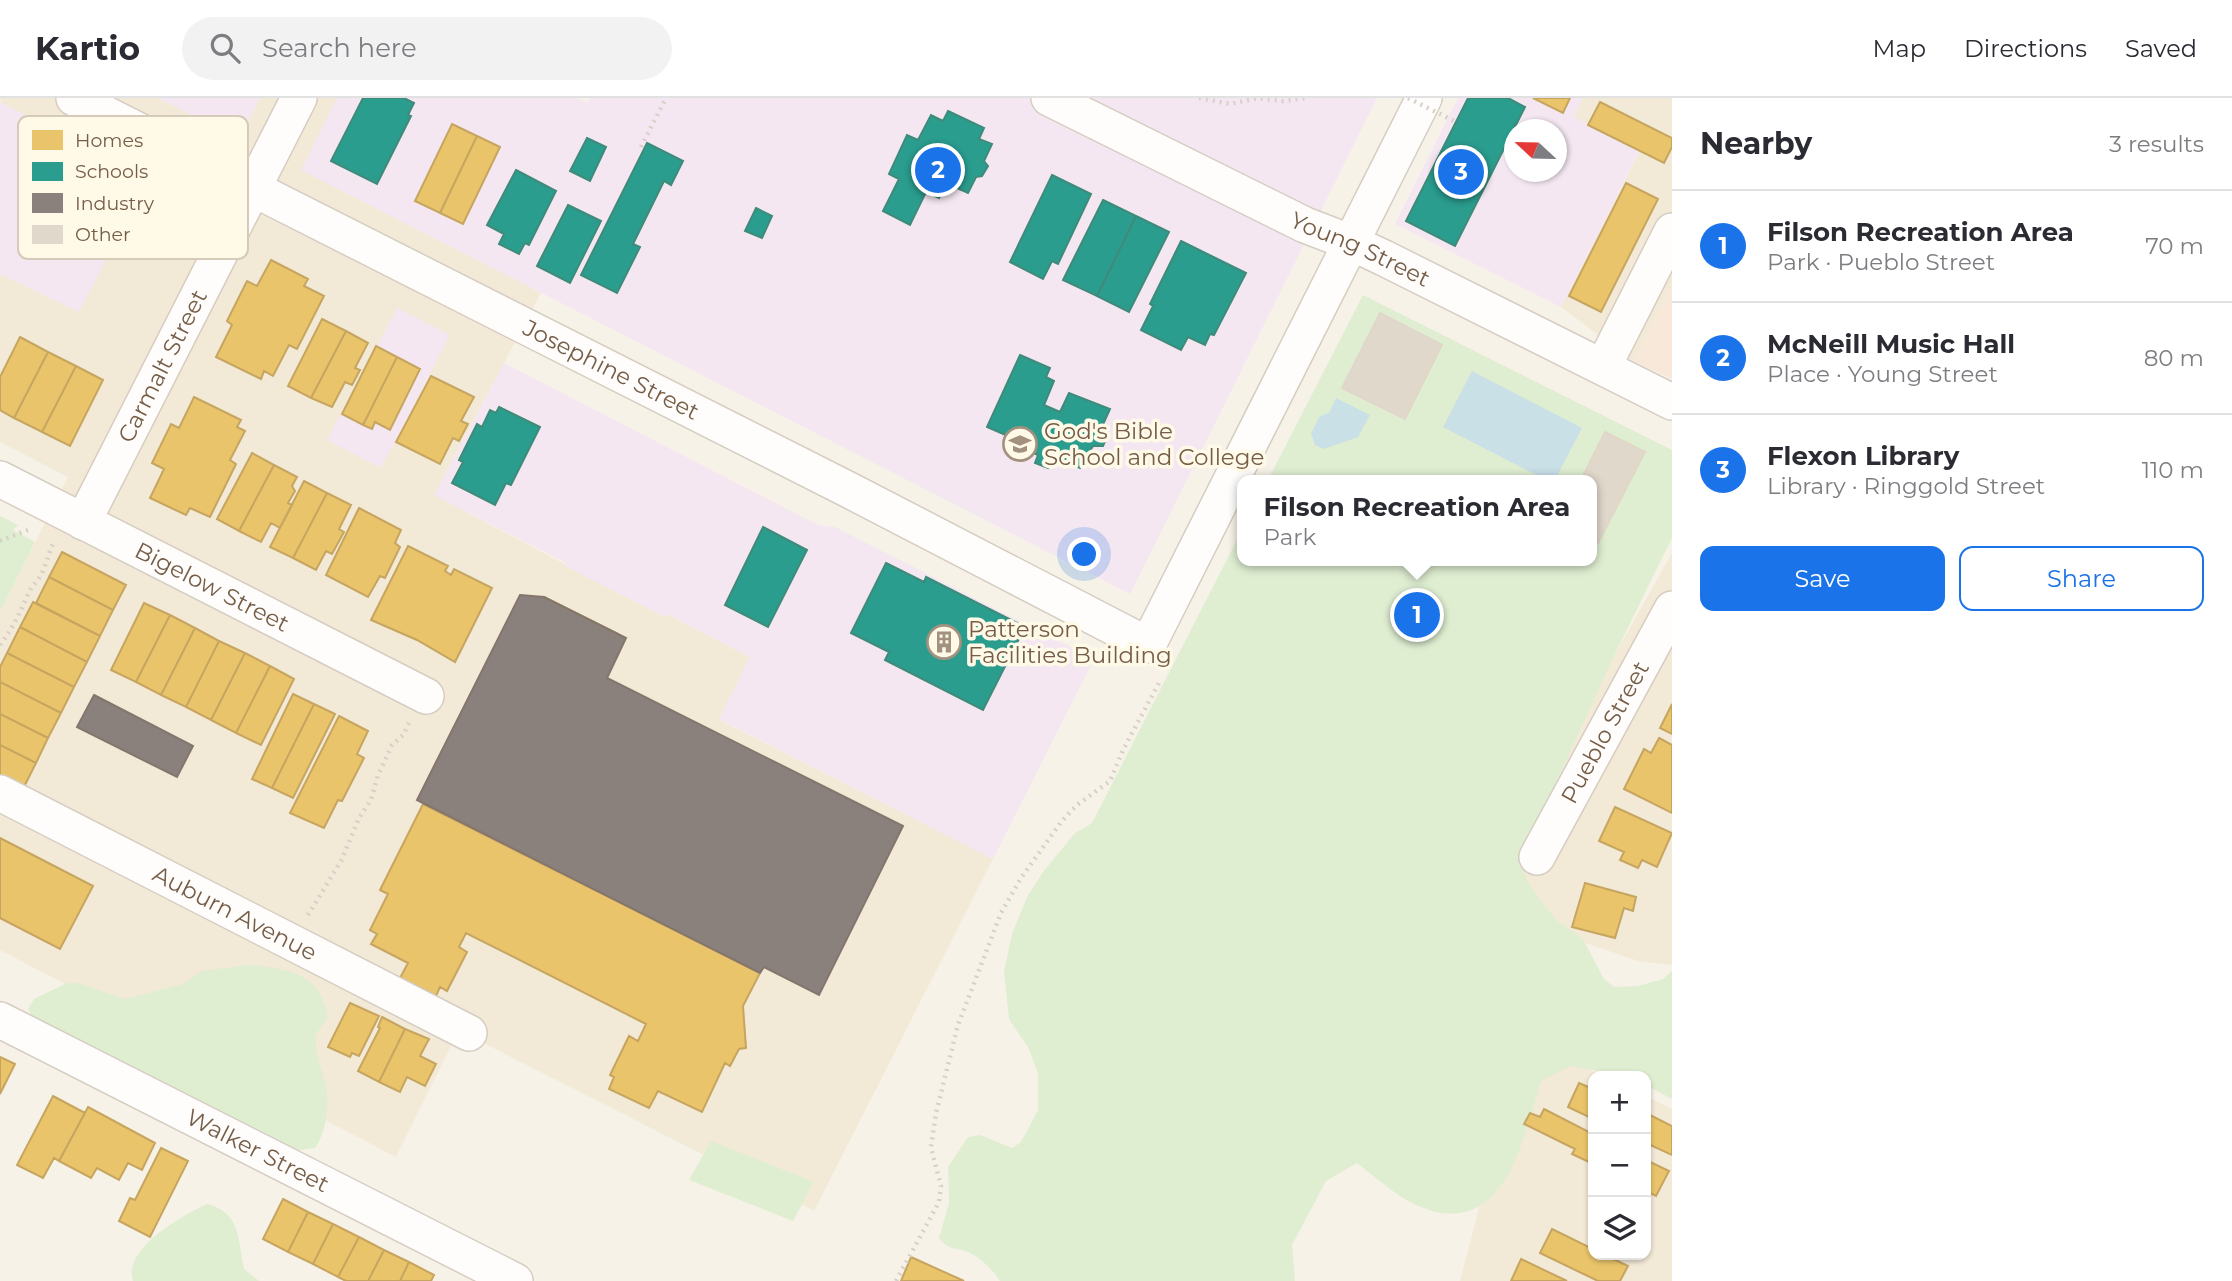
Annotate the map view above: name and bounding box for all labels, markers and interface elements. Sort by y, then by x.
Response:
search box [182,17,672,80]
text: Kartio [35,28,140,68]
icon: search [206,29,244,67]
text: Search here [262,32,417,64]
text: Map [1873,34,1926,63]
text: Directions [1964,34,2087,63]
text: Saved [2125,34,2197,63]
legend [18,116,248,259]
north arrow [1504,119,1567,182]
text: Nearby [1700,125,1812,162]
text: Homes [75,129,143,152]
text: 3 results [2109,130,2204,158]
pin: 2 [915,144,961,196]
pin: 3 [1438,146,1484,198]
text: Schools [75,160,148,183]
text: Industry [75,192,155,215]
street label: Young Street [1286,206,1435,293]
text: Filson Recreation Area [1767,216,2074,248]
text: Other [75,223,131,246]
text: 1 [1718,232,1728,260]
text: 70 m [2145,232,2204,260]
text: Park · Pueblo Street [1767,248,1995,276]
street label: Carmalt Street [112,285,213,447]
street label: Josephine Street [518,313,704,426]
text: McNeill Music Hall [1767,328,2015,360]
text: 2 [1716,344,1730,372]
text: 80 m [2144,344,2204,372]
text: Place · Young Street [1767,360,1998,388]
place label: God's Bible School and College [1044,417,1264,471]
school or university icon: God's Bible School and College [1001,425,1039,463]
text: Flexon Library [1767,440,1959,472]
text: 3 [1716,456,1730,484]
text: 110 m [2142,456,2204,484]
text: Library · Ringgold Street [1767,472,2045,500]
popup [1237,475,1597,566]
text: Filson Recreation Area [1264,491,1570,523]
text: Park [1264,523,1316,551]
street label: Bigelow Street [130,536,294,638]
your location [1067,537,1101,571]
button: Save [1700,546,1945,611]
button: Share [1959,546,2204,611]
pin: 1 [1394,589,1440,641]
place label: Patterson Facilities Building [968,615,1172,669]
building icon: Patterson Facilities Building [925,623,963,661]
street label: Pueblo Street [1555,656,1655,808]
street label: Auburn Avenue [148,860,322,967]
map controls [1588,1071,1651,1260]
button: + [1588,1071,1651,1134]
street label: Walker Street [182,1103,334,1198]
button: − [1588,1134,1651,1197]
button: layers [1588,1197,1651,1260]

